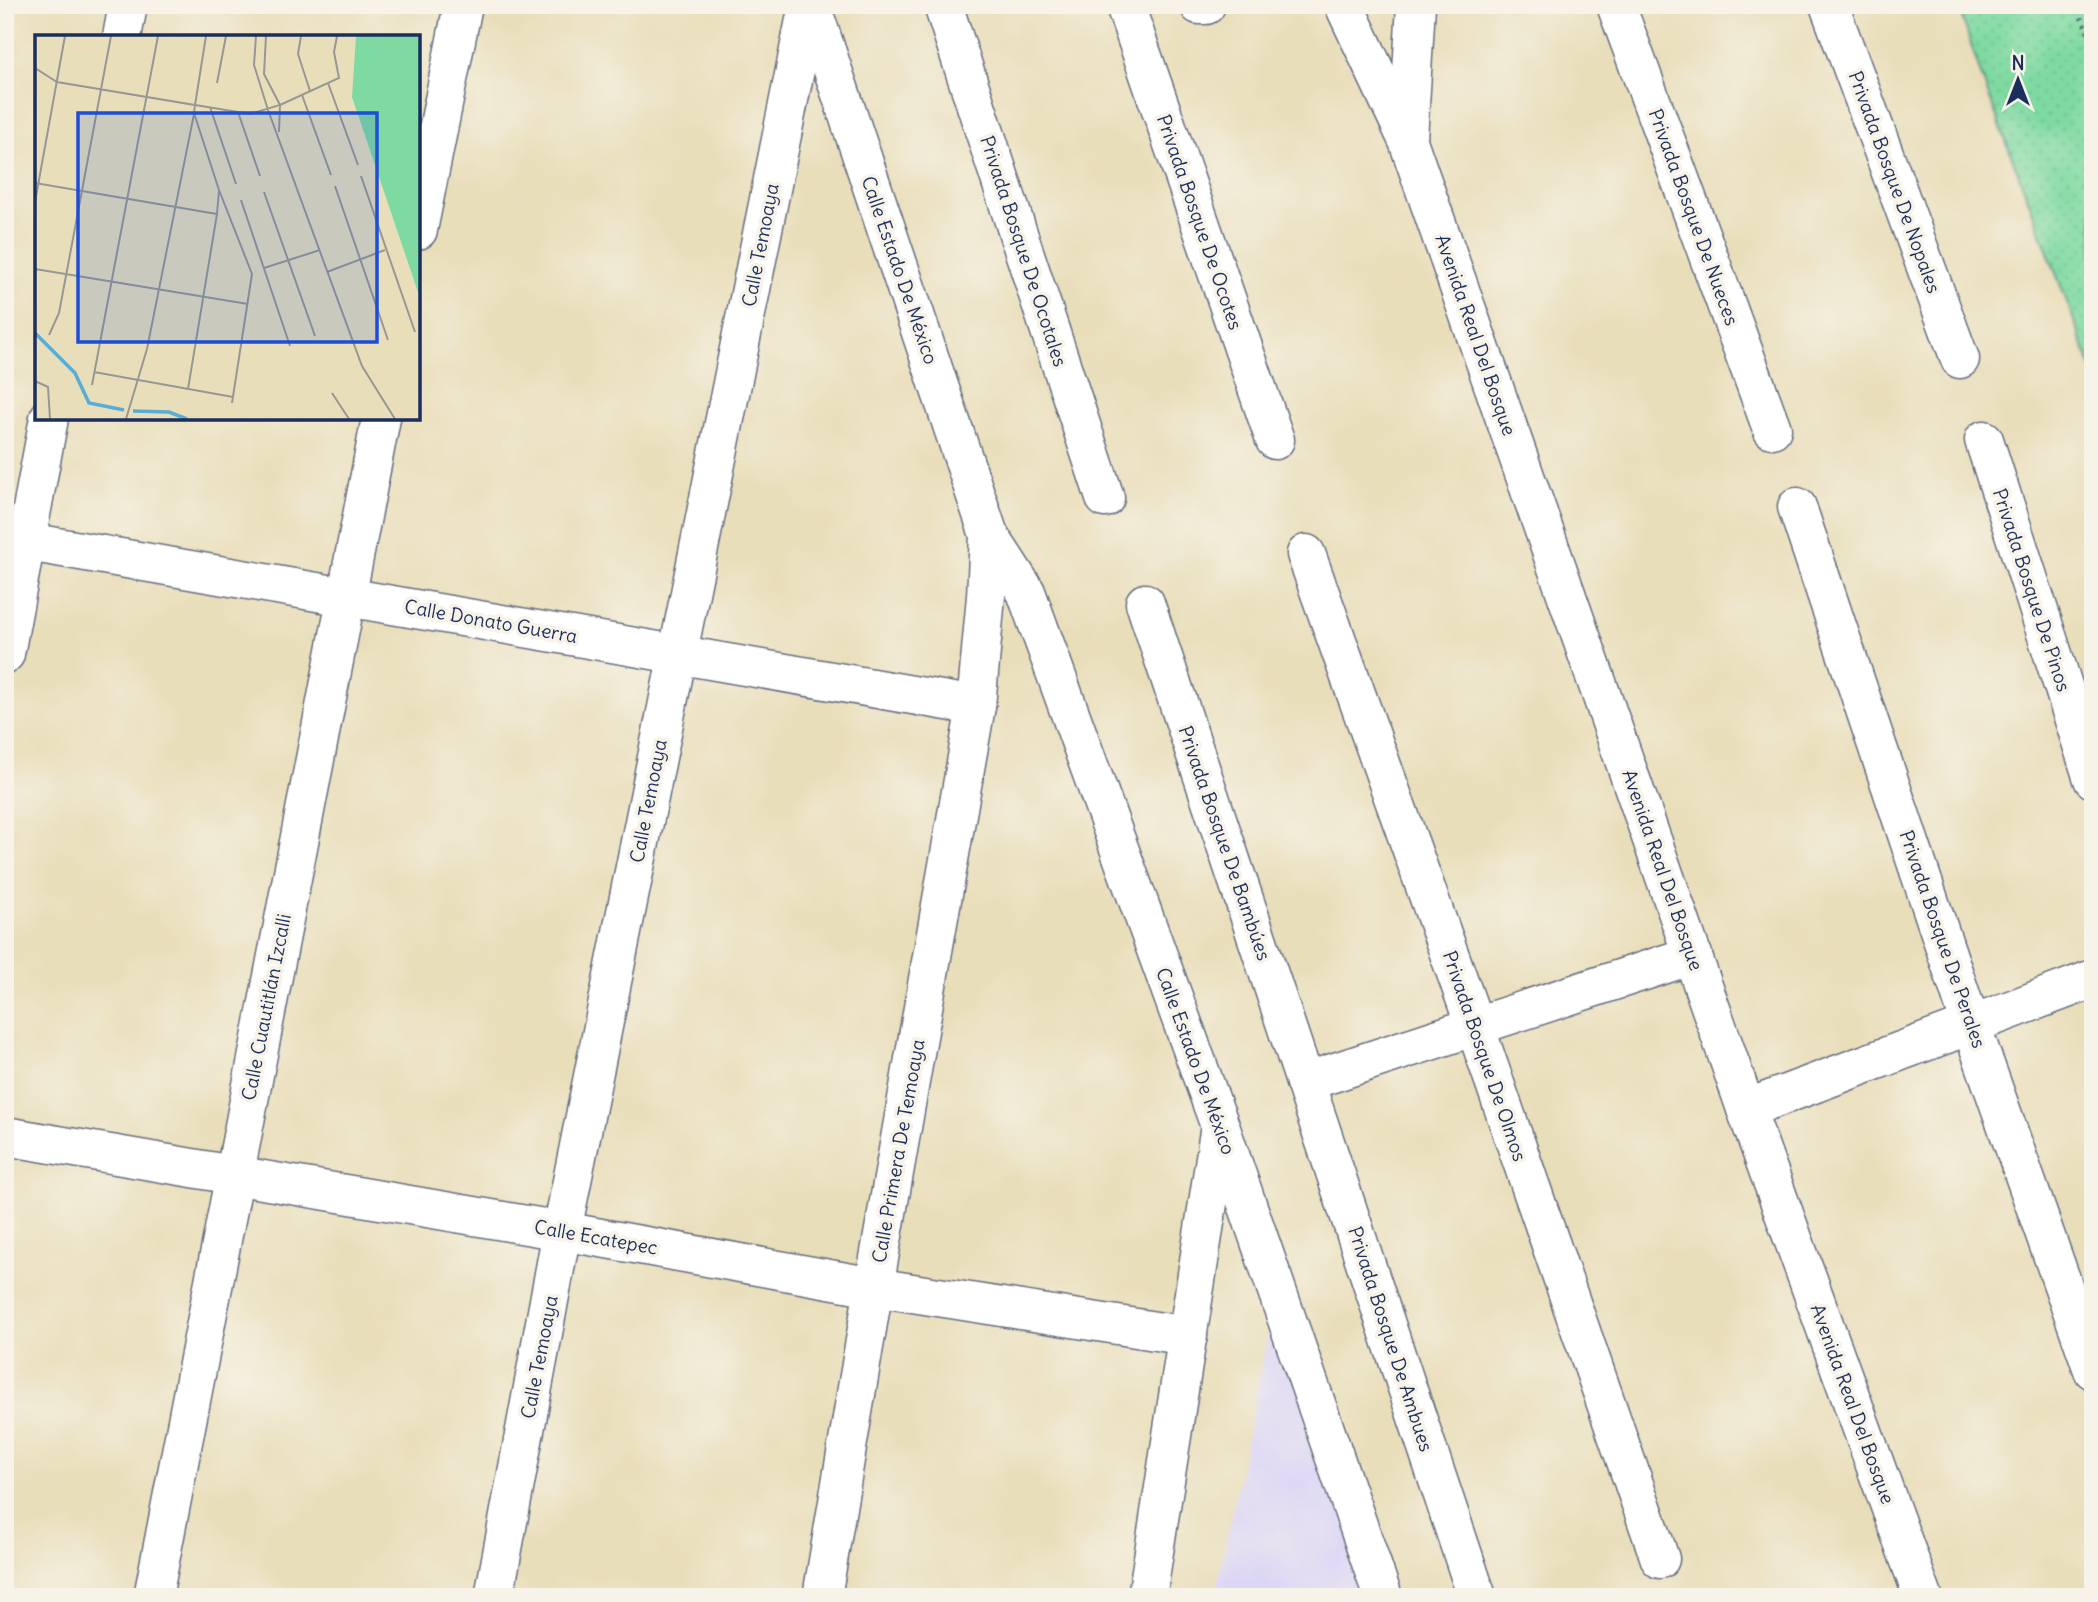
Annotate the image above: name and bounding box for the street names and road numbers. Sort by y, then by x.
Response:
street label: Privada Bosque De Nopales [1844,68,1946,296]
street label: Privada Bosque De Nueces [1644,105,1744,329]
street label: Privada Bosque De Ocotes [1152,111,1248,333]
street label: Privada Bosque De Ocotales [975,133,1073,369]
street label: Calle Estado De México [857,173,943,367]
street label: Calle Temoaya [736,181,784,309]
street label: Avenida Real Del Bosque [1430,231,1522,439]
street label: Privada Bosque De Pinos [1988,485,2076,695]
street label: Calle Donato Guerra [403,594,579,648]
street label: Privada Bosque De Bambúes [1174,723,1276,963]
street label: Calle Temoaya [624,737,672,865]
street label: Avenida Real Del Bosque [1617,766,1709,974]
street label: Privada Bosque De Perales [1894,827,1992,1051]
street label: Calle Cuautitlán Izcalli [236,912,296,1102]
street label: Privada Bosque De Olmos [1438,948,1532,1164]
street label: Calle Estado De México [1151,964,1241,1158]
street label: Calle Primera De Temoaya [867,1037,930,1265]
street label: Calle Ecatepec [532,1214,660,1260]
street label: Privada Bosque De Ambues [1343,1223,1439,1455]
street label: Calle Temoaya [515,1293,563,1421]
street label: Avenida Real Del Bosque [1806,1301,1900,1507]

